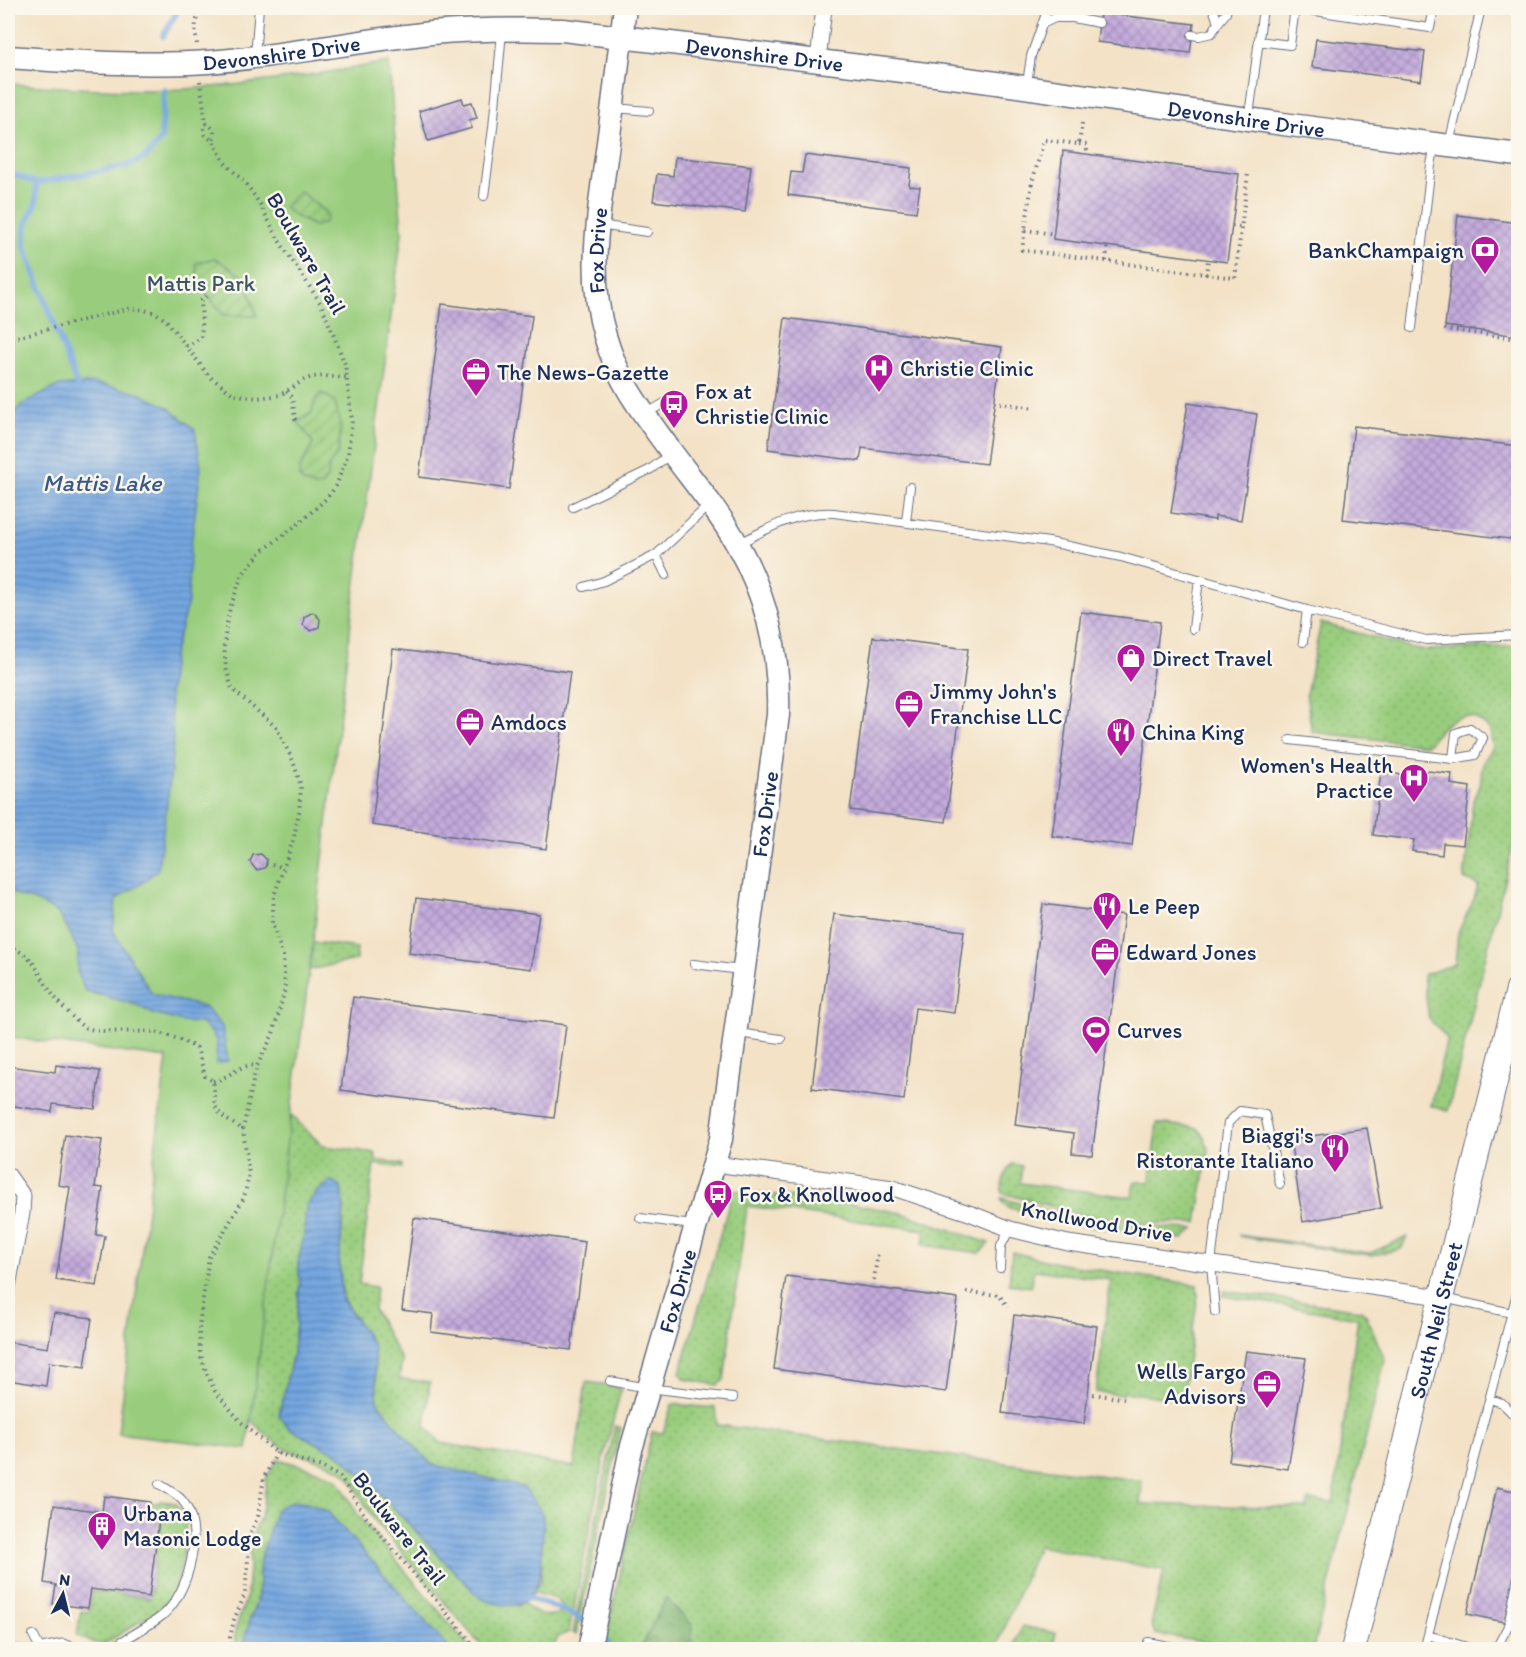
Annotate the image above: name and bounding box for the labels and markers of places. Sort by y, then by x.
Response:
bank icon: BankChampaign [1469,234,1501,276]
place label: BankChampaign [1308,237,1465,264]
hospital icon: Christie Clinic [863,352,895,394]
place label: Christie Clinic [900,355,1034,382]
office icon: The News-Gazette [460,356,492,398]
place label: The News-Gazette [497,359,669,386]
place label: Fox at Christie Clinic [695,378,829,430]
bus stop icon: Fox at Christie Clinic [658,388,690,430]
shop icon: Direct Travel [1115,642,1147,684]
place label: Direct Travel [1152,645,1272,672]
place label: Jimmy John's Franchise LLC [930,678,1063,730]
office icon: Jimmy John's Franchise LLC [893,688,925,730]
office icon: Amdocs [454,706,486,748]
place label: Amdocs [491,709,567,736]
restaurant icon: China King [1105,716,1137,758]
place label: China King [1142,719,1245,746]
place label: Women's Health Practice [1241,752,1393,804]
hospital icon: Women's Health Practice [1398,762,1430,804]
restaurant icon: Le Peep [1091,890,1123,932]
place label: Le Peep [1128,893,1200,920]
office icon: Edward Jones [1089,936,1121,978]
place label: Edward Jones [1126,939,1257,966]
sports icon: Curves [1080,1014,1112,1056]
place label: Curves [1117,1017,1182,1044]
place label: Biaggi's Ristorante Italiano [1136,1122,1314,1174]
restaurant icon: Biaggi's Ristorante Italiano [1319,1132,1351,1174]
bus stop icon: Fox & Knollwood [702,1178,734,1220]
place label: Fox & Knollwood [739,1181,894,1208]
place label: Wells Fargo Advisors [1137,1358,1246,1410]
office icon: Wells Fargo Advisors [1251,1368,1283,1410]
place label: Urbana Masonic Lodge [123,1500,261,1552]
building icon: Urbana Masonic Lodge [86,1510,118,1552]

